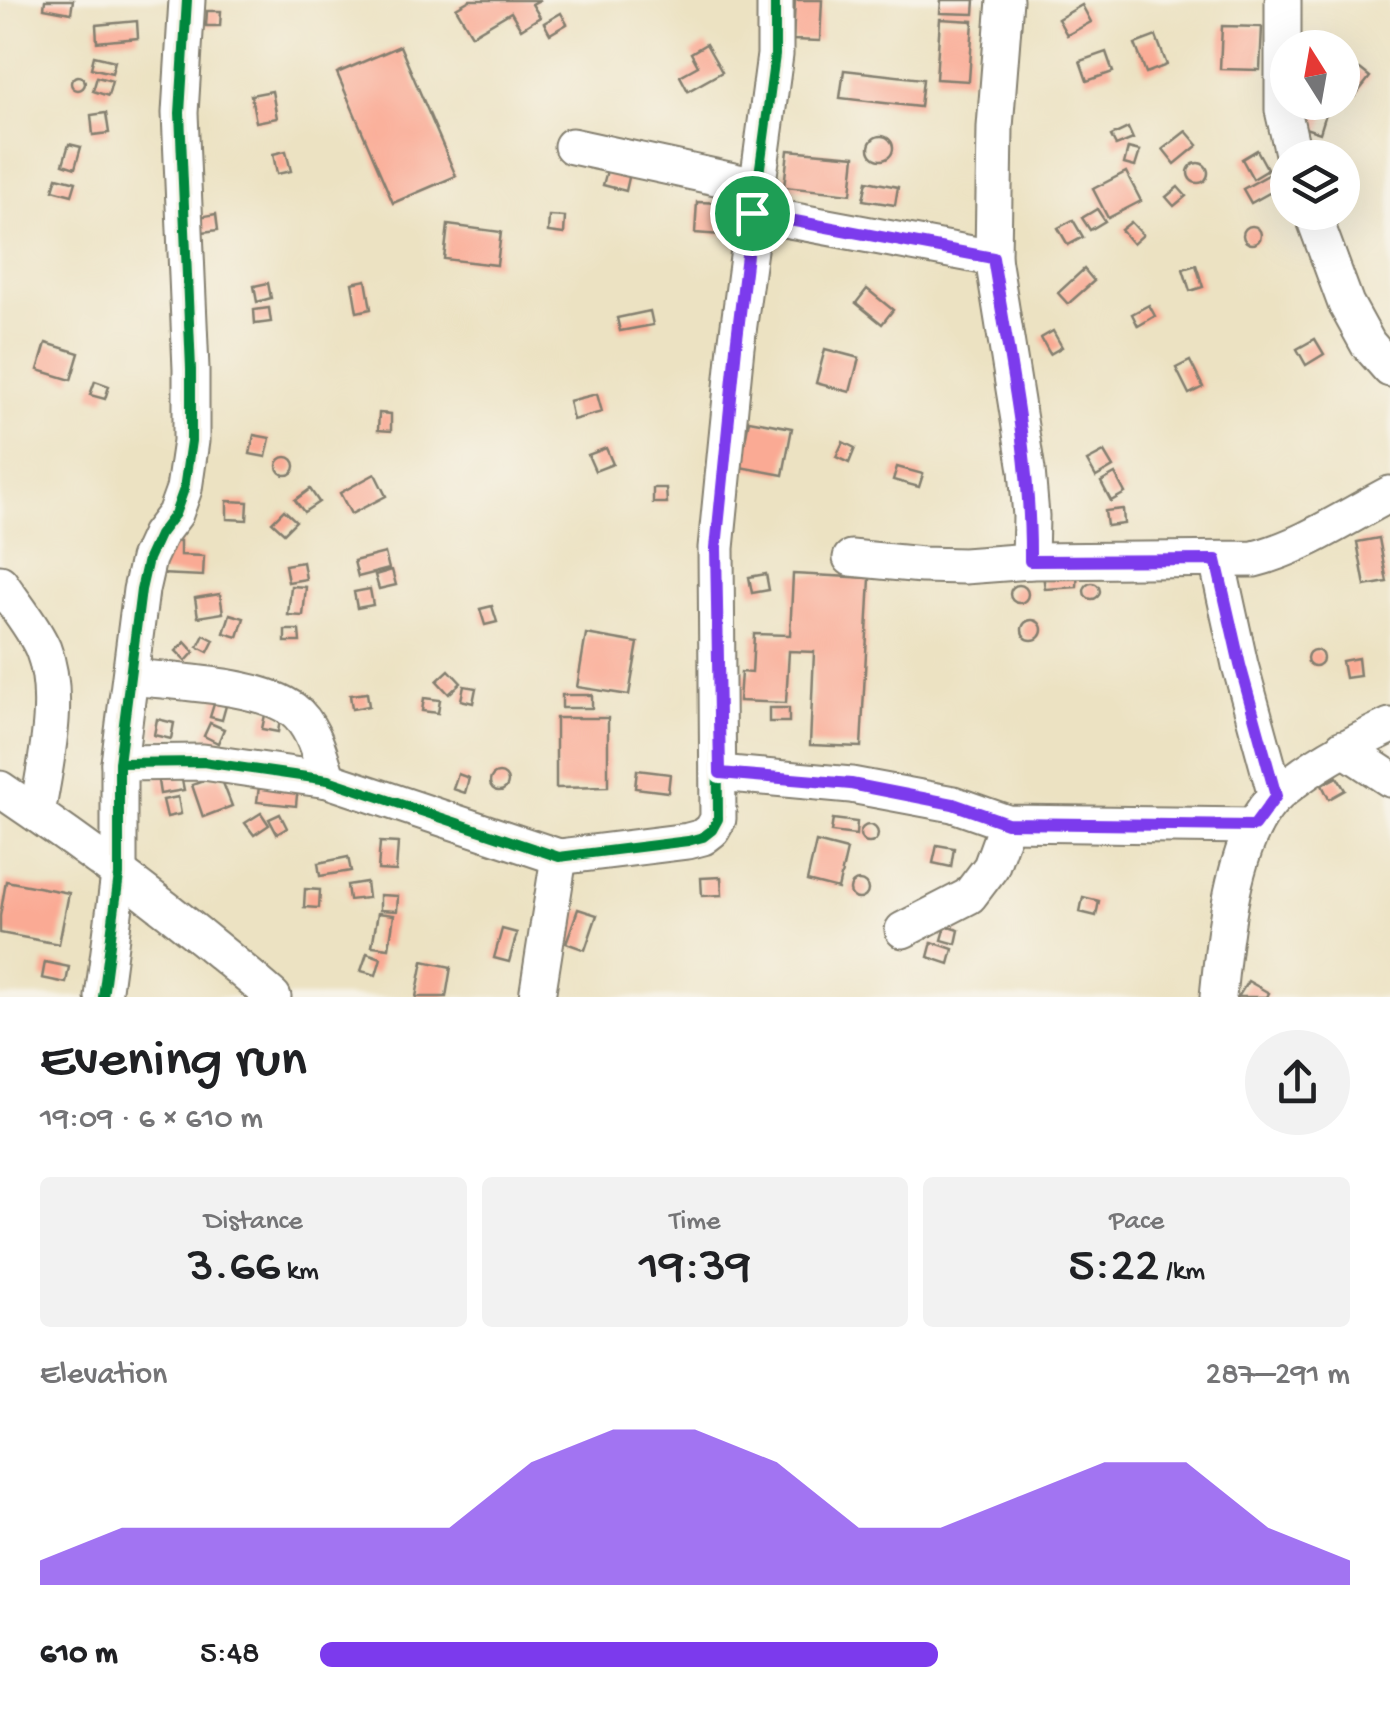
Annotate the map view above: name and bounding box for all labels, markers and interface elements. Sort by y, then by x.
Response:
north arrow [1270,30,1360,120]
map controls [1270,30,1360,230]
button: layers [1270,140,1360,230]
pin [710,171,795,256]
icon: arrive [725,186,780,241]
button: share [1245,1030,1350,1135]
text: Evening run [40,1031,307,1095]
text: 19:09 · 6 × 610 m [40,1101,263,1139]
text: Distance [204,1206,303,1239]
text: Time [669,1206,721,1239]
text: Pace [1109,1206,1164,1239]
text: 3.66 [188,1239,280,1298]
text: 19:39 [639,1239,751,1298]
text: 5:22 [1068,1239,1159,1298]
text: km [280,1256,319,1289]
text: /km [1159,1256,1205,1289]
text: Elevation [40,1357,167,1395]
text: 287–291 m [1206,1357,1350,1395]
text: 610 m [40,1636,118,1674]
text: 5:48 [200,1636,260,1674]

